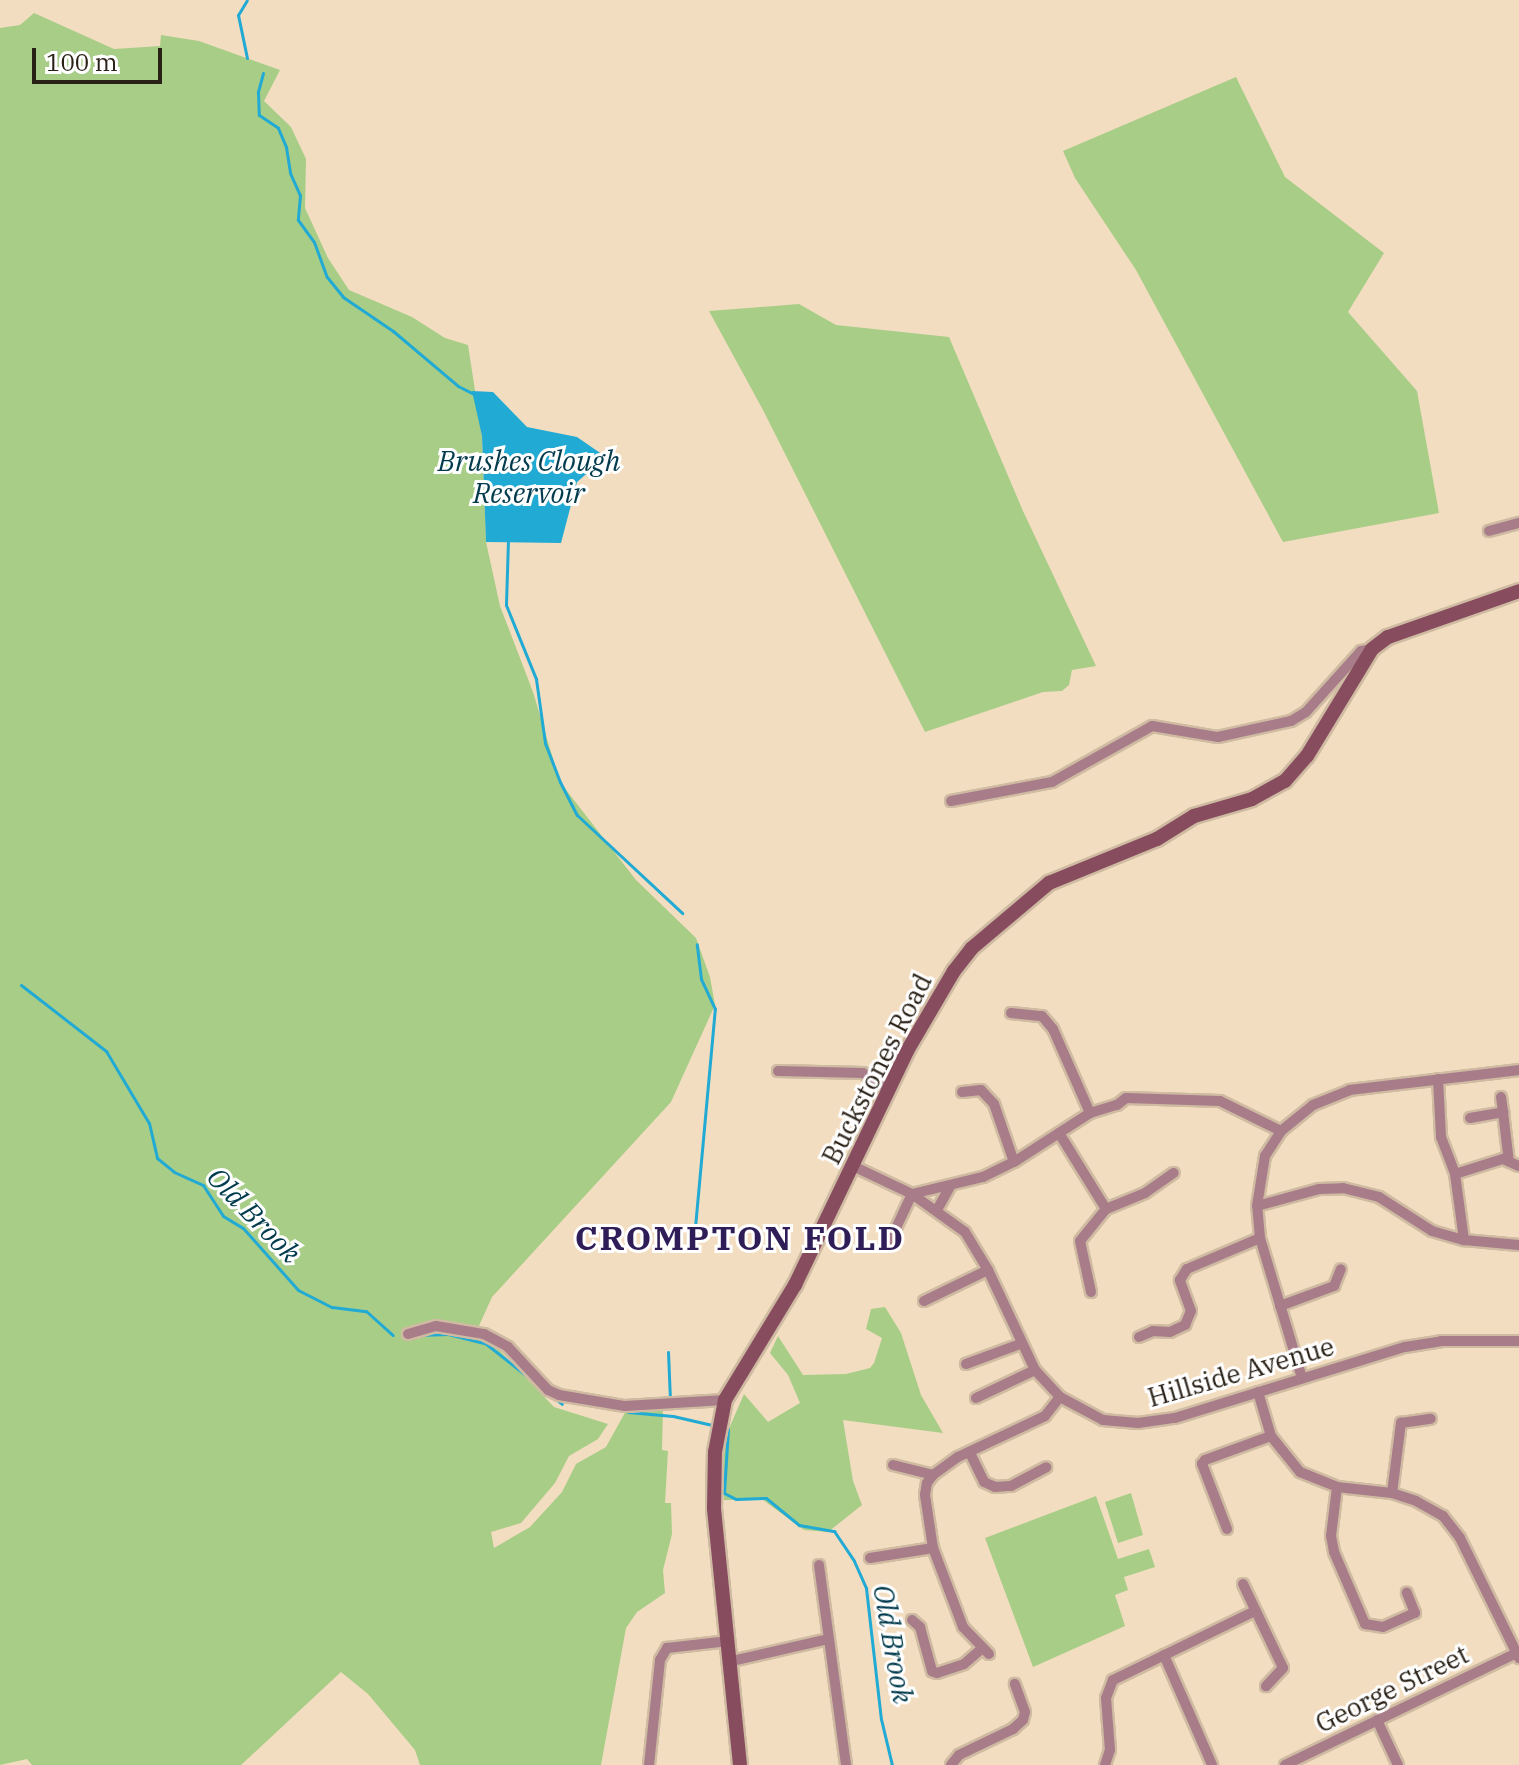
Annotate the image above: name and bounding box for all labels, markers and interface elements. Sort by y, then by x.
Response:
scale bar [36,32,166,82]
text: 100 m [46,46,118,78]
water label: Brushes Clough Reservoir [438,444,620,510]
street label: Buckstones Road [816,969,938,1169]
water label: Old Brook [200,1160,308,1270]
district label: CROMPTON FOLD [575,1218,905,1258]
street label: Hillside Avenue [1144,1331,1338,1413]
water label: Old Brook [866,1582,920,1706]
street label: George Street [1311,1639,1473,1739]

